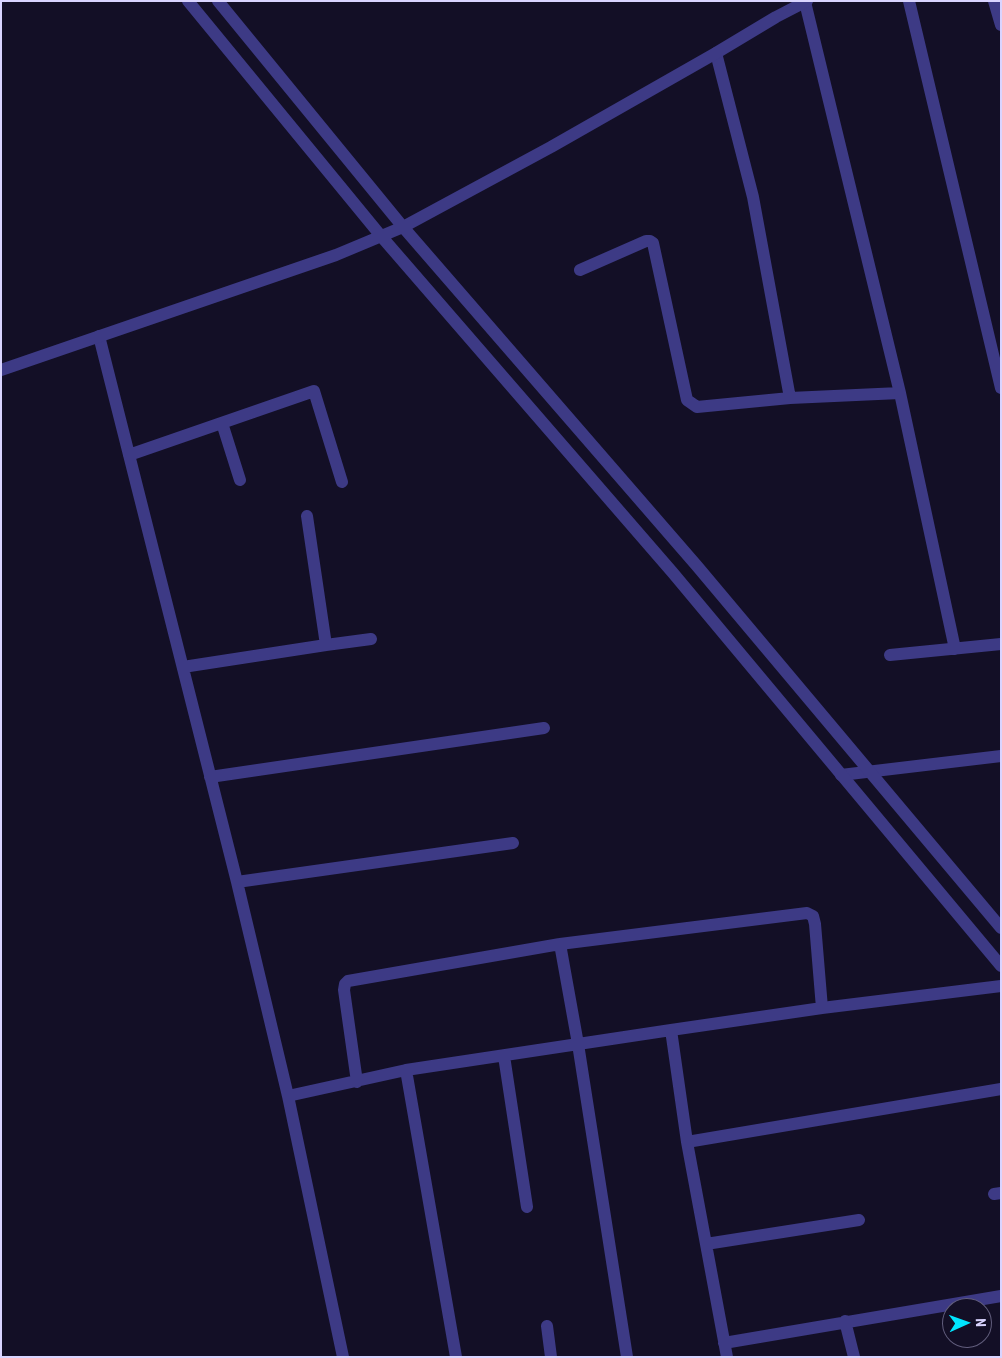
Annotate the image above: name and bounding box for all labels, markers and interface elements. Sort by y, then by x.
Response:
north arrow [942,1298,992,1348]
text: N [973,1318,989,1327]

